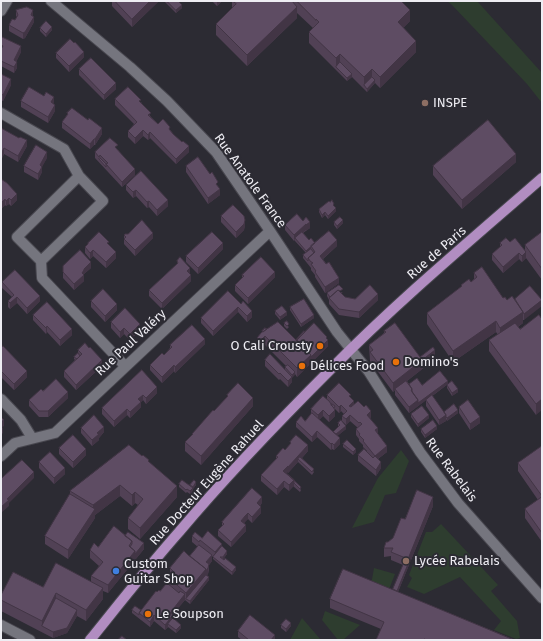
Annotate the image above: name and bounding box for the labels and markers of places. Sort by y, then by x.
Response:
place label: INSPE [433,95,467,111]
marker: INSPE [420,98,430,108]
place label: O Cali Crousty [231,338,312,354]
marker: O Cali Crousty [315,341,325,351]
place label: Domino's [404,354,459,370]
marker: Domino's [391,357,401,367]
place label: Délices Food [310,358,384,374]
marker: Délices Food [297,361,307,371]
place label: Lycée Rabelais [414,553,500,569]
place label: Custom Guitar Shop [124,556,194,587]
marker: Lycée Rabelais [401,556,411,566]
marker: Custom Guitar Shop [111,566,121,576]
place label: Le Soupson [156,606,224,622]
marker: Le Soupson [143,609,153,619]

